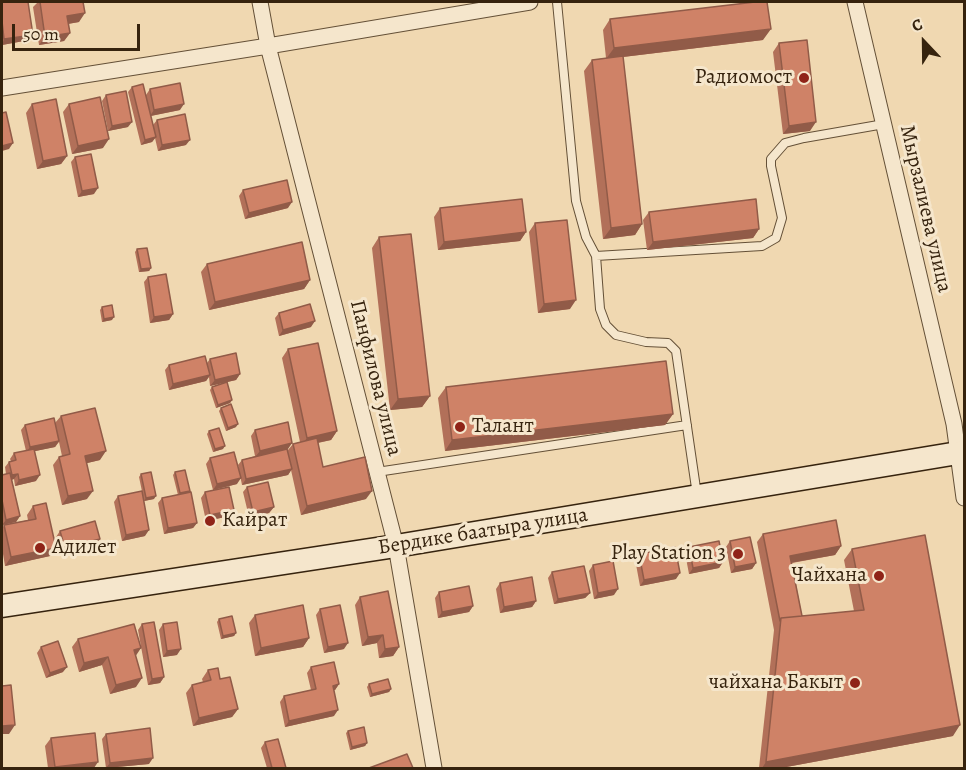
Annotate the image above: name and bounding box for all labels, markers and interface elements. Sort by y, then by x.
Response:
scale bar [15,12,142,50]
north arrow [894,12,954,72]
text: С [909,13,926,37]
text: 50 m [23,22,59,46]
place label: Радиомост [695,65,792,91]
marker: Радиомост [797,71,811,85]
street label: Мырзалиева улица [893,123,957,295]
street label: Панфилова улица [343,297,407,459]
place label: Талант [472,414,534,440]
marker: Талант [453,420,467,434]
street label: Бердике баатыра улица [376,503,590,561]
place label: Кайрат [222,508,287,534]
marker: Кайрат [203,514,217,528]
place label: Адилет [52,535,116,561]
marker: Адилет [33,541,47,555]
place label: Play Station 3 [611,541,726,567]
marker: Play Station 3 [731,547,745,561]
place label: Чайхана [791,563,867,589]
marker: Чайхана [872,569,886,583]
place label: чайхана Бакыт [709,670,843,696]
marker: чайхана Бакыт [848,676,862,690]

